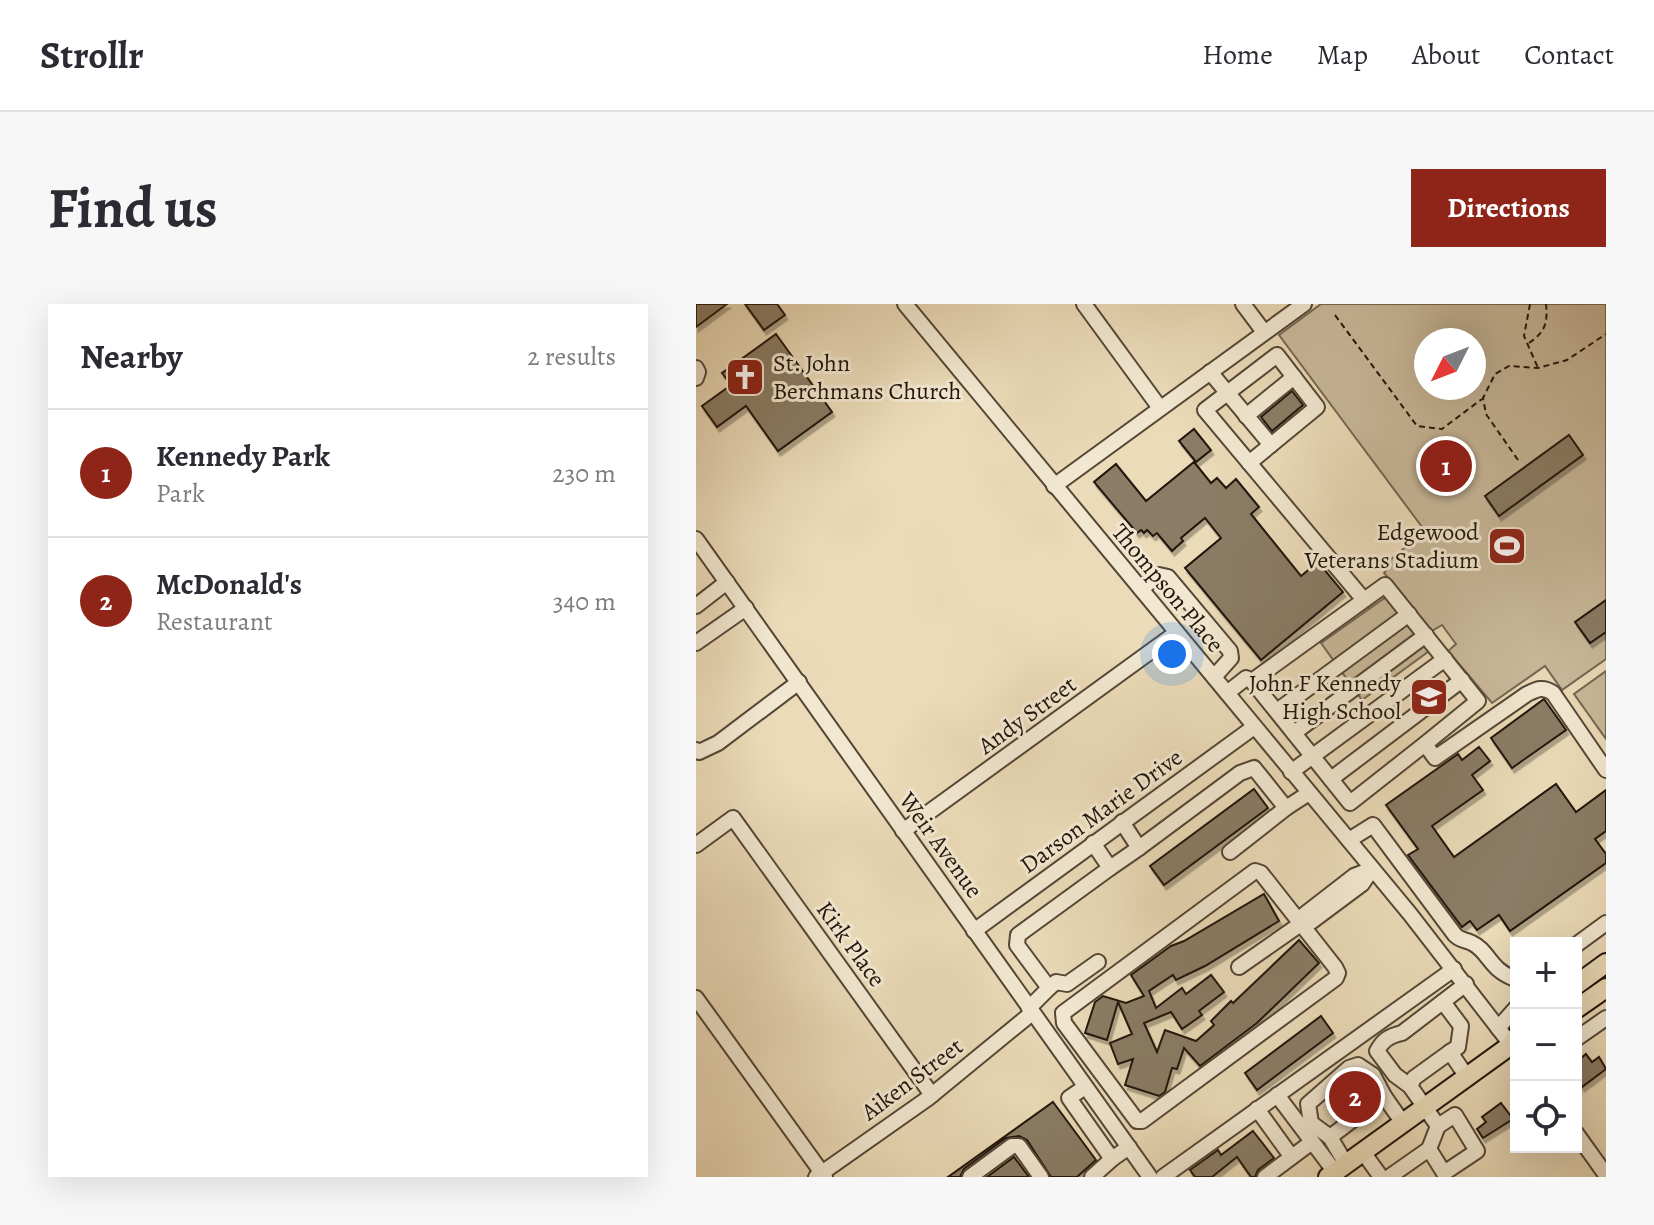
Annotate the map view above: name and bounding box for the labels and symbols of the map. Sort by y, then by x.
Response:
north arrow [1414,328,1486,400]
place label: St. John Berchmans Church [773,347,961,407]
church icon: St. John Berchmans Church [724,356,766,398]
pin: 1 [1420,436,1472,496]
place label: Edgewood Veterans Stadium [1304,516,1479,576]
street label: Thompson Place [1105,517,1231,659]
sports icon: Edgewood Veterans Stadium [1486,525,1528,567]
your location [1152,634,1192,674]
place label: John F Kennedy High School [1249,667,1401,727]
street label: Andy Street [971,668,1083,762]
school or university icon: John F Kennedy High School [1408,676,1450,718]
street label: Darson Marie Drive [1013,741,1189,881]
street label: Weir Avenue [891,785,990,904]
street label: Kirk Place [809,895,893,993]
street label: Aiken Street [854,1030,969,1128]
pin: 2 [1329,1067,1381,1127]

